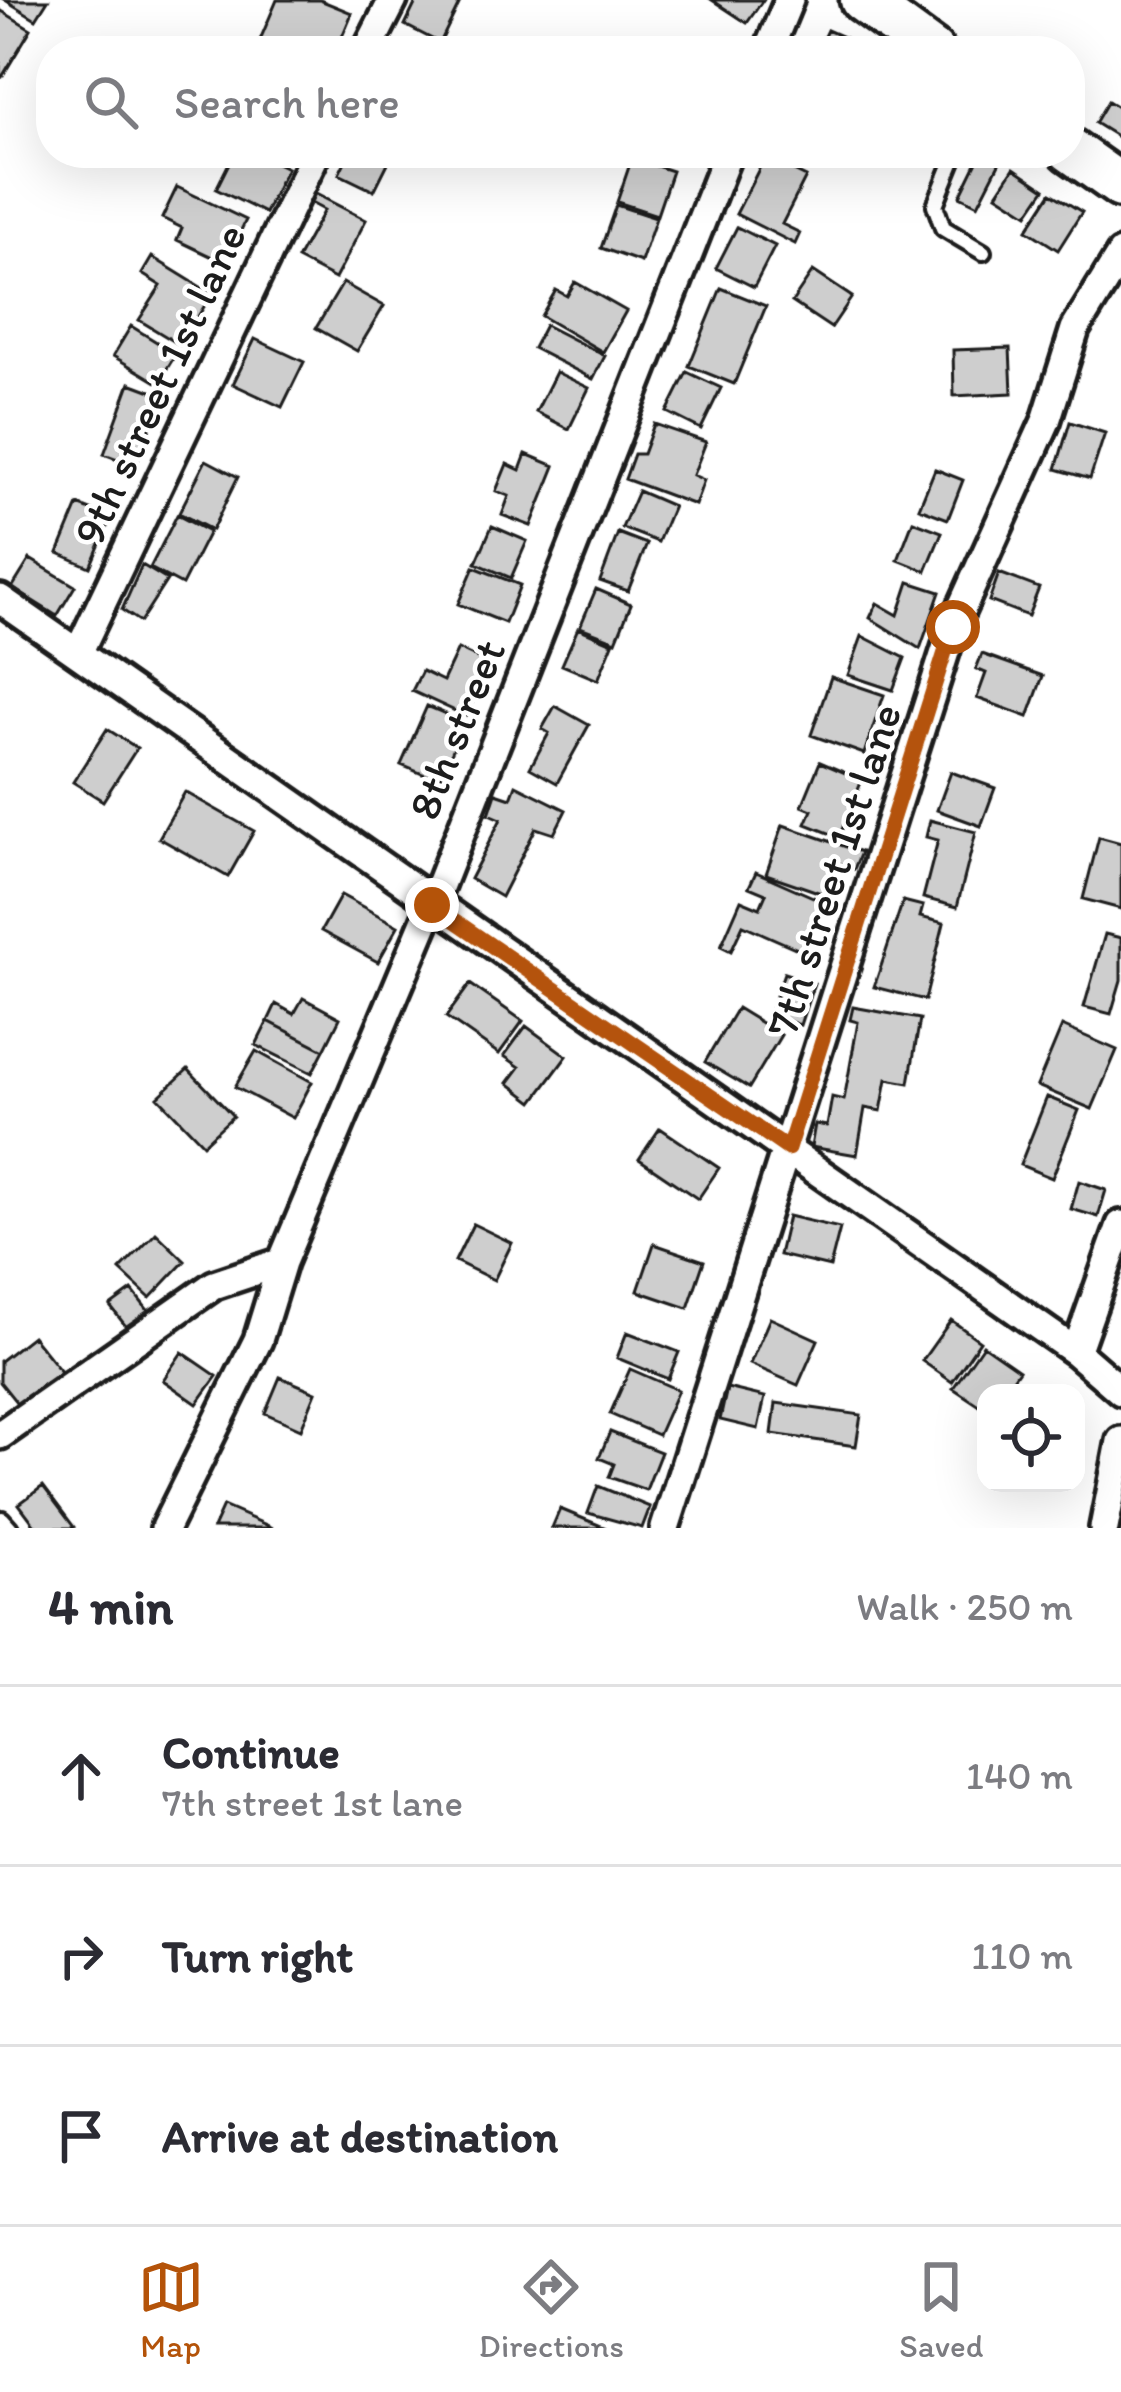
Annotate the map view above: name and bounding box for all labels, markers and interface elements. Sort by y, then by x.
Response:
search box [36,36,1085,168]
icon: search [78,69,144,135]
text: Search here [174,75,400,129]
street label: 9th street 1st lane [61,215,257,553]
route start [926,600,980,654]
street label: 8th street [396,631,516,827]
street label: 7th street 1st lane [754,697,912,1043]
route end [405,878,459,932]
map controls [977,1384,1085,1492]
button: locate [977,1384,1085,1492]
text: 4 min [48,1576,173,1637]
text: Walk · 250 m [856,1583,1073,1630]
text: Continue [162,1725,340,1779]
icon: ahead [48,1743,114,1809]
text: 140 m [966,1752,1073,1799]
text: 7th street 1st lane [162,1779,463,1826]
icon: right [48,1923,114,1989]
text: Turn right [162,1929,353,1983]
text: 110 m [971,1932,1073,1979]
icon: arrive [48,2103,114,2169]
text: Arrive at destination [162,2109,558,2163]
tab: Map [138,2254,204,2365]
tab: Directions [479,2254,624,2365]
tab: Saved [899,2254,983,2365]

